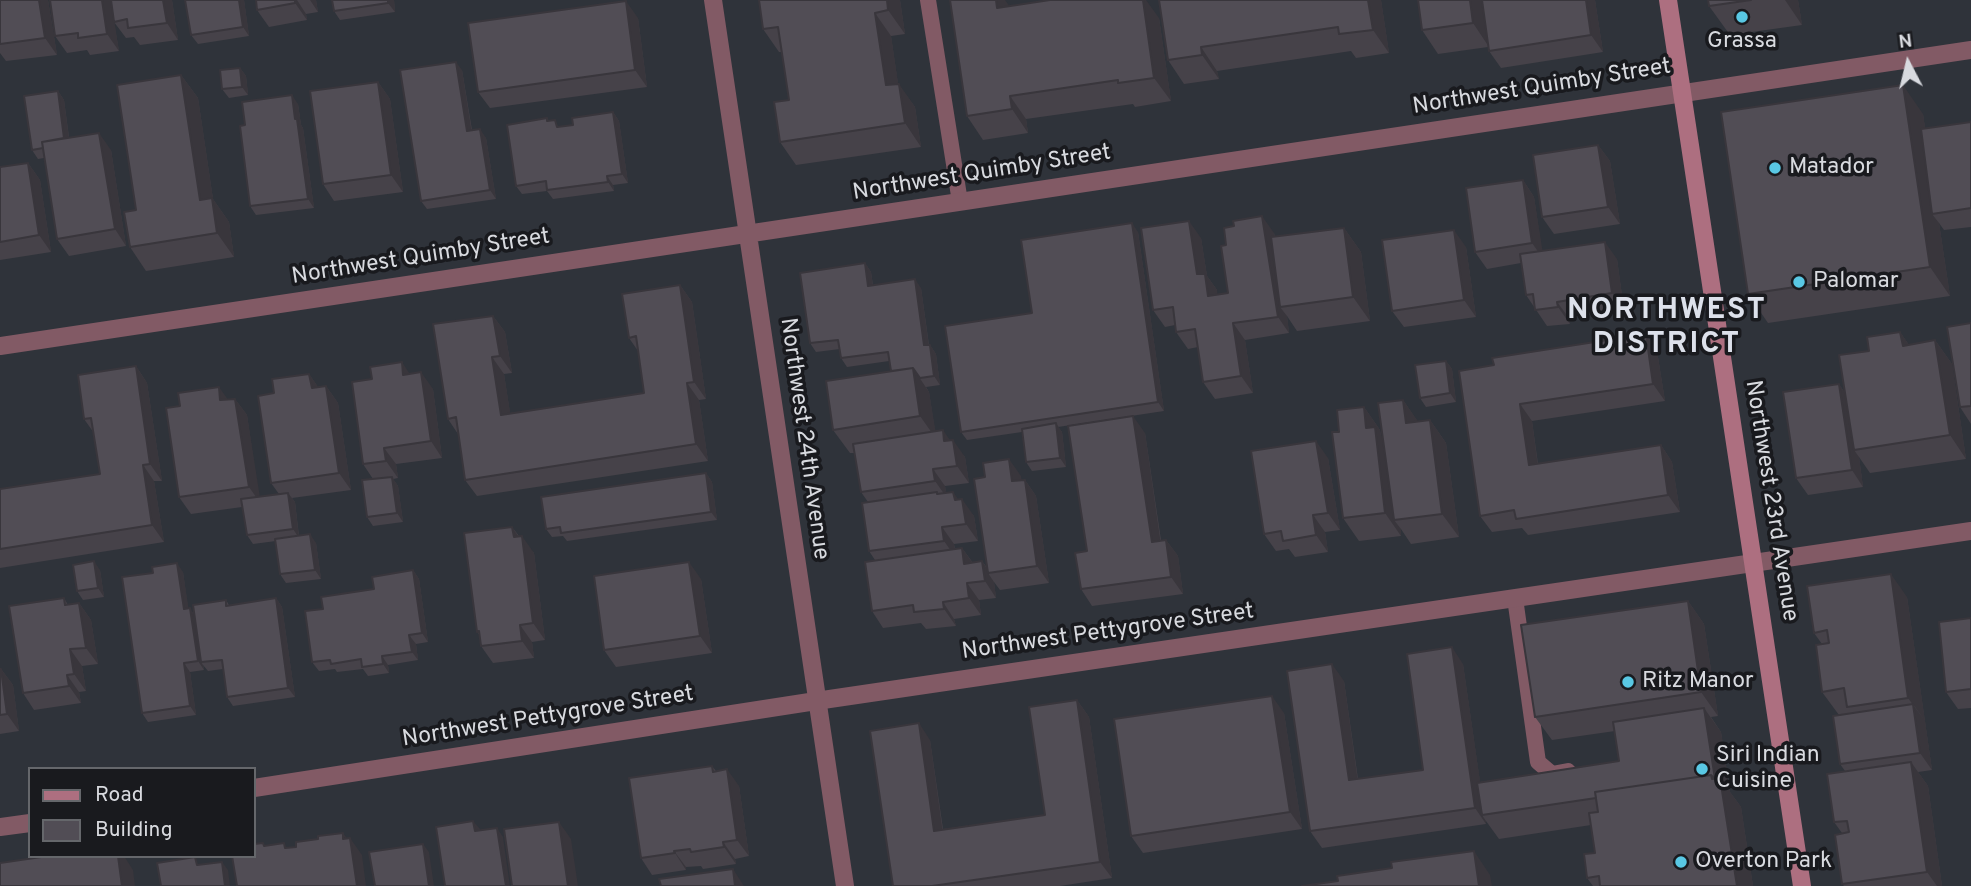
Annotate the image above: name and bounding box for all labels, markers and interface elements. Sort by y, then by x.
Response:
marker: Grassa [1734,9,1750,25]
place label: Grassa [1707,28,1777,56]
north arrow [1873,28,1943,98]
text: N [1897,29,1914,55]
street label: Northwest Quimby Street [1411,54,1673,122]
street label: Northwest Quimby Street [851,140,1113,208]
place label: Matador [1789,154,1874,182]
marker: Matador [1767,160,1783,176]
street label: Northwest Quimby Street [290,224,552,292]
place label: Palomar [1813,268,1899,296]
marker: Palomar [1791,274,1807,290]
district label: NORTHWEST DISTRICT [1568,294,1766,364]
street label: Northwest 24th Avenue [772,316,834,562]
street label: Northwest 23rd Avenue [1737,378,1803,624]
street label: Northwest Pettygrove Street [960,599,1256,667]
place label: Ritz Manor [1642,668,1754,696]
marker: Ritz Manor [1620,674,1636,690]
street label: Northwest Pettygrove Street [400,681,696,755]
place label: Siri Indian Cuisine [1716,742,1820,796]
marker: Siri Indian Cuisine [1694,761,1710,777]
legend [28,767,256,858]
text: Road [95,782,144,809]
text: Building [95,817,173,844]
place label: Overton Park [1695,848,1832,876]
marker: Overton Park [1673,854,1689,870]

